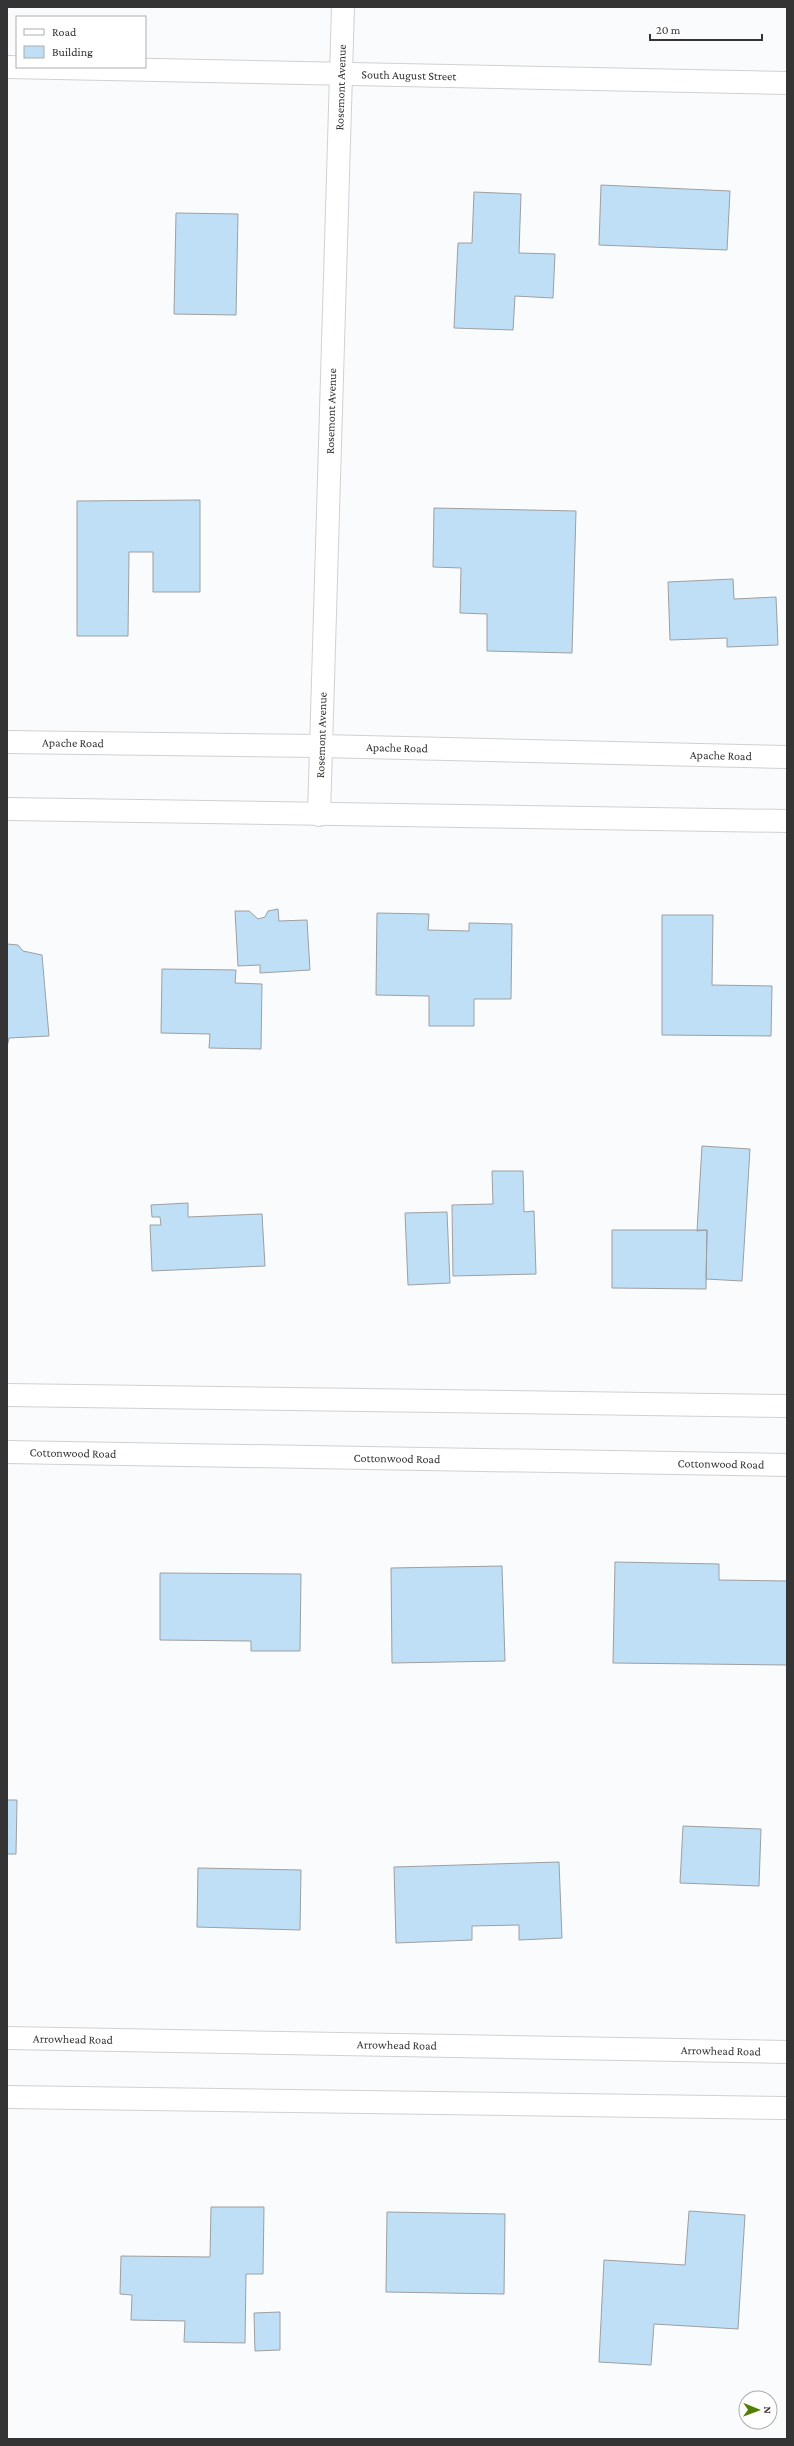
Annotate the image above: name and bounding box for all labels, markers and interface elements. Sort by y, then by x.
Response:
legend [16,16,146,68]
scale bar [650,16,762,42]
text: 20 m [656,23,681,37]
text: Road [52,25,77,39]
street label: Rosemont Avenue [332,44,349,131]
text: Building [52,45,93,59]
street label: South August Street [361,67,458,83]
street label: Rosemont Avenue [323,368,339,454]
street label: Rosemont Avenue [313,692,330,778]
street label: Apache Road [42,735,105,750]
street label: Apache Road [366,740,429,756]
street label: Apache Road [690,748,753,763]
street label: Cottonwood Road [29,1445,117,1461]
street label: Cottonwood Road [353,1451,441,1466]
street label: Cottonwood Road [677,1456,765,1472]
street label: Arrowhead Road [33,2031,114,2047]
street label: Arrowhead Road [357,2037,438,2053]
street label: Arrowhead Road [681,2043,762,2059]
north arrow [738,2390,778,2430]
text: N [762,2406,774,2415]

